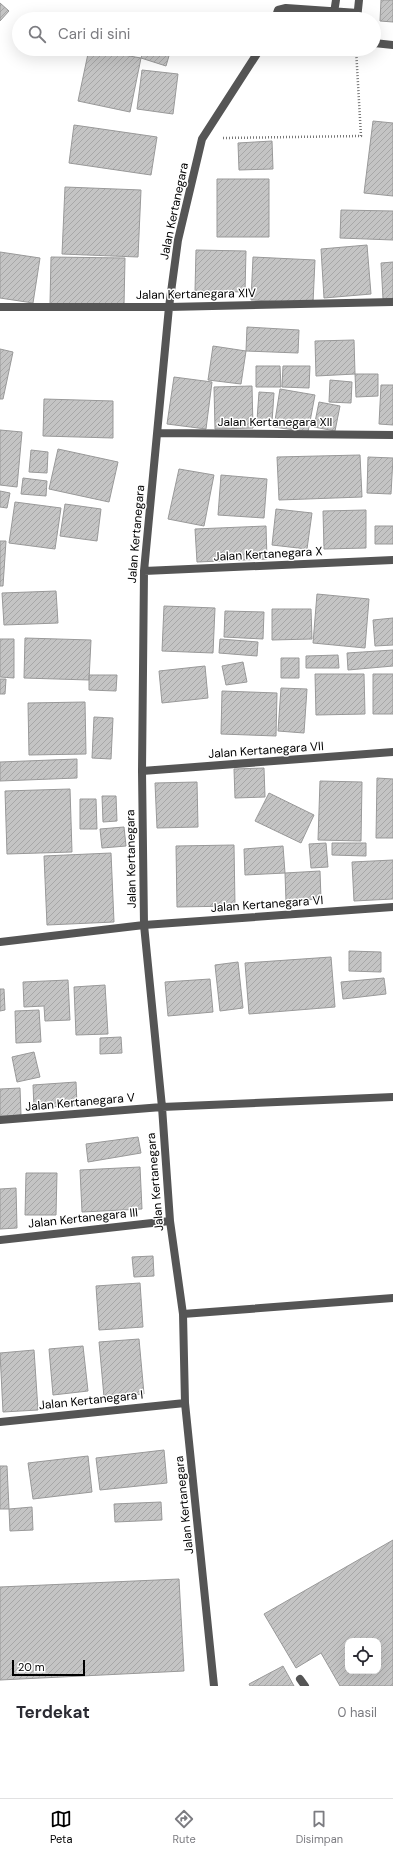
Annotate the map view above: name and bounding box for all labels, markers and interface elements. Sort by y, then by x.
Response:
search box [12,12,381,56]
icon: search [26,23,48,45]
text: Cari di sini [58,24,130,44]
street label: Jalan Kertanegara [156,161,192,261]
street label: Jalan Kertanegara XIV [136,285,256,303]
street label: Jalan Kertanegara XII [218,414,332,430]
street label: Jalan Kertanegara [124,484,148,584]
street label: Jalan Kertanegara X [213,543,323,565]
street label: Jalan Kertanegara VII [208,738,324,762]
street label: Jalan Kertanegara [122,809,140,909]
street label: Jalan Kertanegara VI [210,892,324,916]
street label: Jalan Kertanegara V [25,1089,135,1115]
street label: Jalan Kertanegara [143,1132,167,1232]
street label: Jalan Kertanegara III [27,1204,139,1232]
street label: Jalan Kertanegara I [38,1387,144,1413]
street label: Jalan Kertanegara [171,1455,197,1555]
map controls [345,1638,381,1674]
button: locate [345,1638,381,1674]
scale bar [12,1658,85,1677]
text: 20 m [18,1660,44,1674]
text: Terdekat [16,1701,90,1723]
text: 0 hasil [338,1704,377,1721]
tab: Peta [50,1808,72,1846]
tab: Rute [172,1808,196,1846]
tab: Disimpan [296,1808,343,1846]

